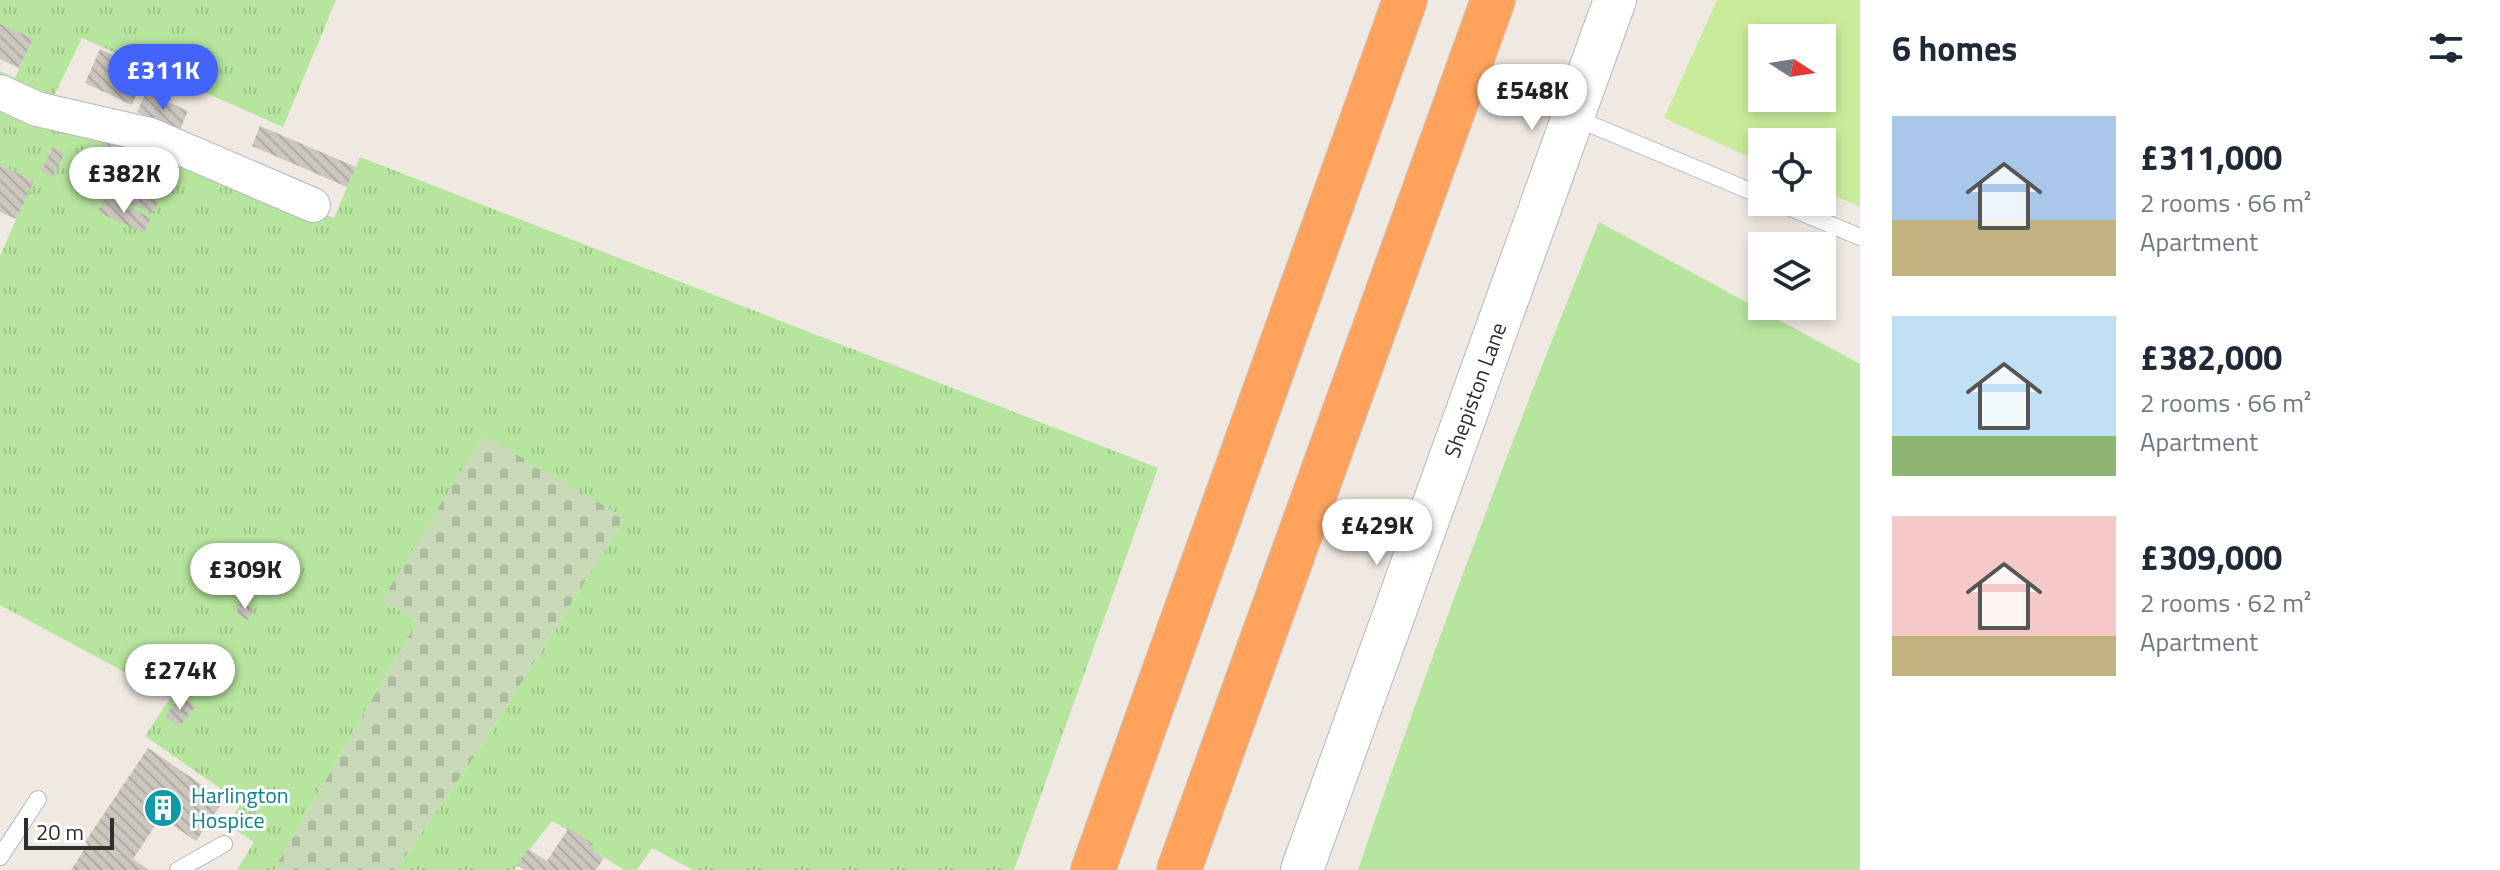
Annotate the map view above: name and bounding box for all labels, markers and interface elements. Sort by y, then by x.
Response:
text: 6 homes [1892,22,2017,74]
north arrow [1748,24,1836,112]
map controls [1748,24,1836,320]
icon: filters [2424,26,2468,70]
pin: £311K [107,44,219,112]
text: £311K [126,50,200,89]
pin: £548K [1476,64,1588,132]
text: £548K [1495,70,1569,109]
button: locate [1748,128,1836,216]
text: £311,000 [2140,131,2282,183]
pin: £382K [68,147,180,215]
icon: home [1956,148,2052,244]
text: £382K [87,153,161,192]
text: 2 rooms · 66 m² [2140,183,2311,222]
text: Apartment [2140,222,2258,261]
button: layers [1748,232,1836,320]
street label: Shepiston Lane [1435,317,1515,463]
text: £382,000 [2140,331,2282,383]
icon: home [1956,348,2052,444]
text: 2 rooms · 66 m² [2140,383,2311,422]
text: Apartment [2140,422,2258,461]
pin: £429K [1321,499,1433,567]
text: £429K [1340,505,1414,544]
text: £309,000 [2140,531,2282,583]
pin: £309K [189,543,301,611]
icon: home [1956,548,2052,644]
text: £309K [208,549,282,588]
text: 2 rooms · 62 m² [2140,583,2311,622]
text: Apartment [2140,622,2258,661]
pin: £274K [124,644,236,712]
text: £274K [143,650,217,689]
place label: Harlington Hospice [191,778,289,837]
building icon: Harlington Hospice [142,787,184,829]
scale bar [24,814,114,850]
text: 20 m [36,815,84,849]

